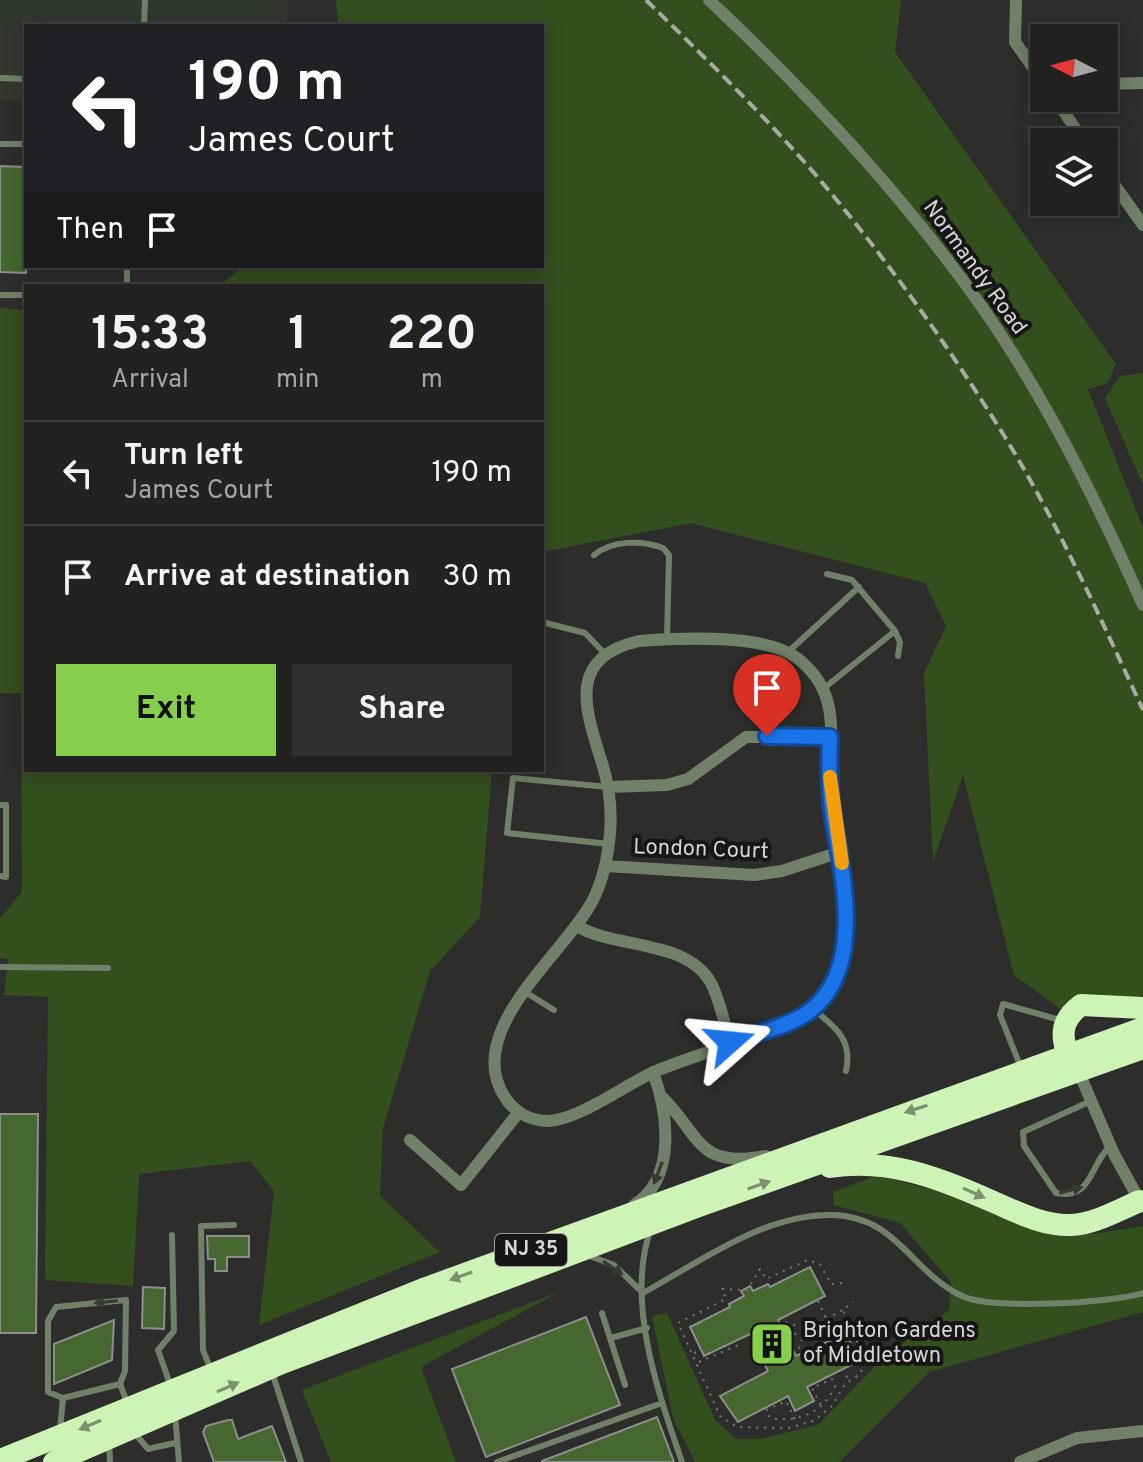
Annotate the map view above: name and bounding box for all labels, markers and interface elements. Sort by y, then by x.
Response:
north arrow [1030,24,1118,112]
map controls [1030,24,1118,216]
text: 190 m [188,50,345,120]
icon: left [56,56,160,160]
text: James Court [188,119,395,165]
button: layers [1030,128,1118,216]
street label: Normandy Road [916,195,1032,341]
icon: arrive [140,208,184,252]
text: Then [56,212,124,249]
text: 15:33 [91,306,209,366]
text: 1 [288,306,307,366]
text: 220 [387,306,477,366]
text: Arrival [111,364,189,397]
text: min [276,364,319,397]
text: m [421,364,443,397]
text: Turn left [124,438,244,475]
icon: left [56,451,100,495]
text: 190 m [431,455,512,492]
text: James Court [124,475,273,508]
icon: arrive [56,555,100,599]
text: Arrive at destination [124,559,410,596]
text: 30 m [443,559,512,596]
pin [733,654,801,736]
button: Exit [56,664,276,756]
button: Share [292,664,512,756]
icon: arrive [745,666,789,710]
street label: London Court [633,834,769,866]
position arrow [688,1000,772,1084]
one-way arrow [903,1103,927,1116]
one-way arrow [651,1161,664,1185]
one-way arrow [747,1178,771,1190]
one-way arrow [1059,1183,1084,1195]
one-way arrow [962,1186,985,1200]
road number: NJ 35 [495,1234,567,1266]
one-way arrow [603,1260,624,1275]
one-way arrow [449,1270,473,1282]
one-way arrow [93,1296,118,1309]
place label: Brighton Gardens of Middletown [803,1318,976,1370]
building icon: Brighton Gardens of Middletown [748,1320,796,1368]
one-way arrow [217,1380,240,1394]
one-way arrow [78,1418,102,1431]

